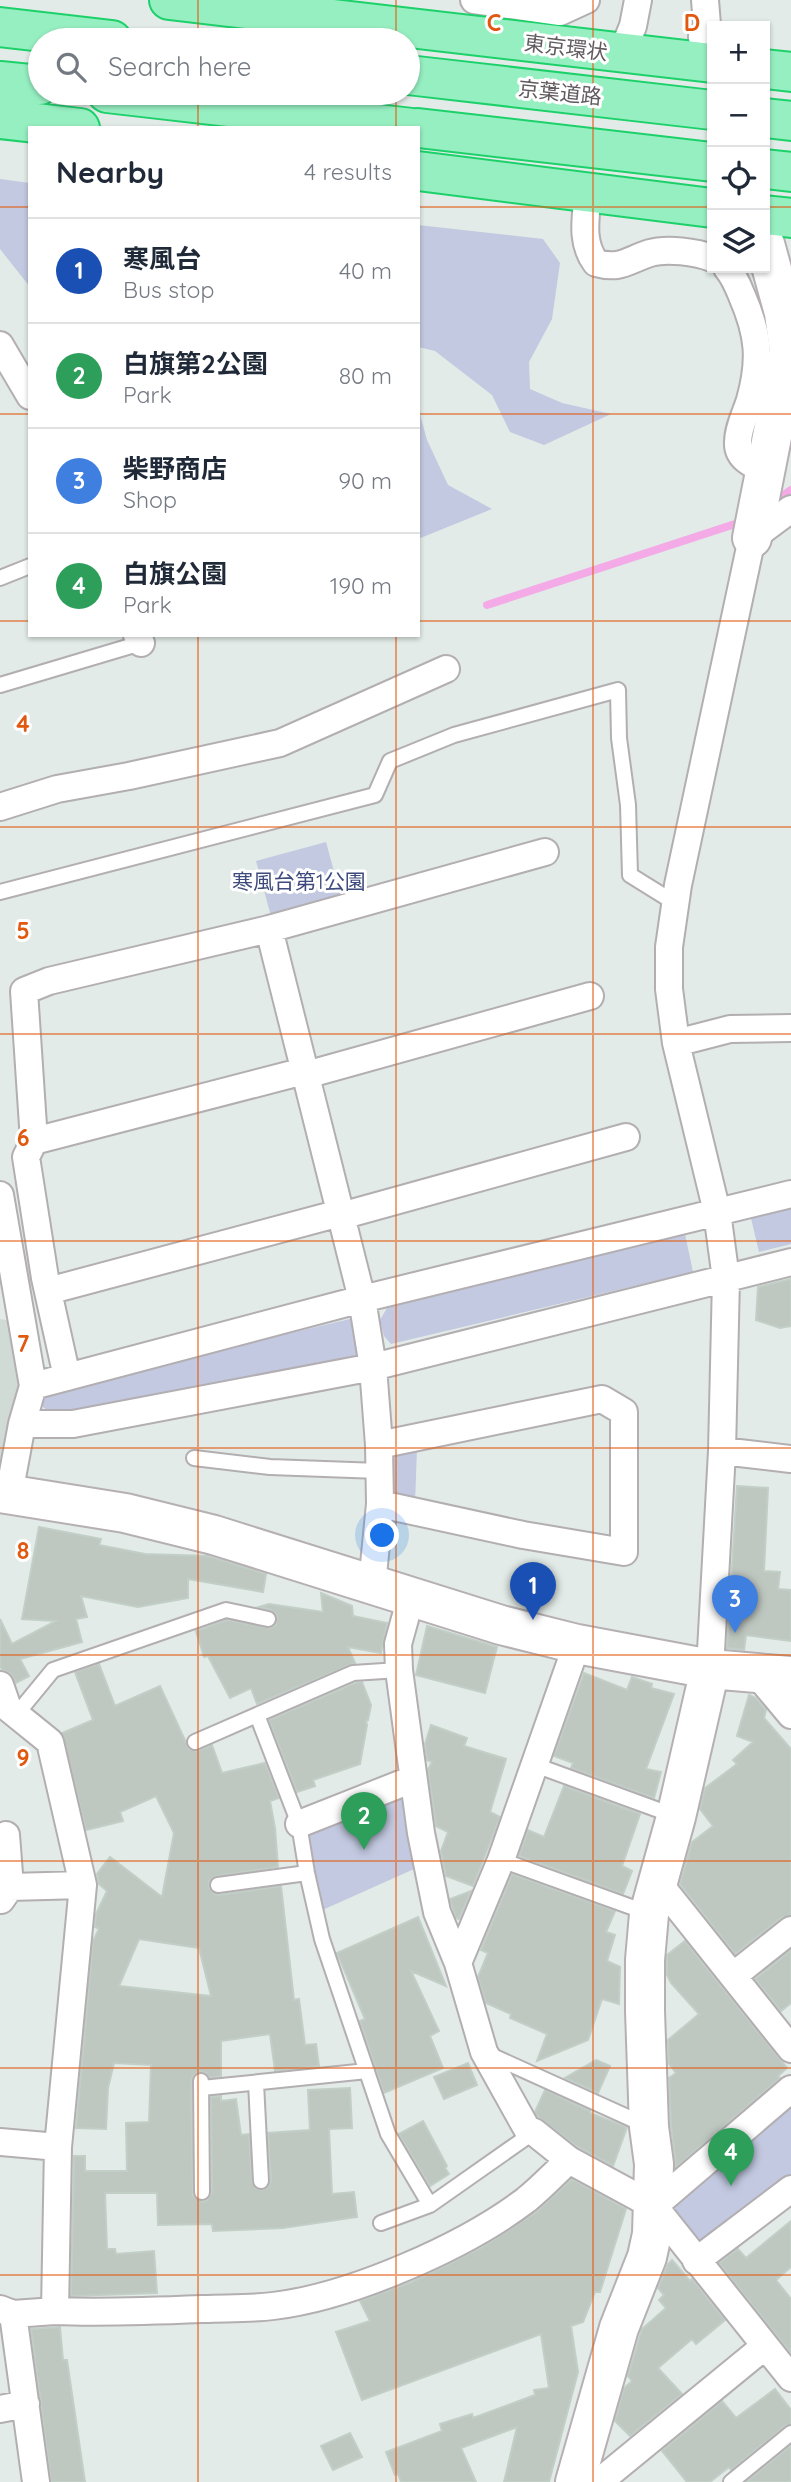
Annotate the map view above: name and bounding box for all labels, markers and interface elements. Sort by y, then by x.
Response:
text: C [487,8,501,37]
text: D [684,8,700,37]
map controls [707,21,770,273]
button: + [707,21,770,84]
search box [28,28,420,105]
street label: 東京環状 [523,29,609,65]
icon: search [52,48,90,86]
text: Search here [108,50,252,83]
street label: 京葉道路 [517,75,603,109]
button: − [707,84,770,147]
button: locate [707,147,770,210]
text: Nearby [56,153,164,191]
text: 4 results [304,157,392,186]
button: layers [707,210,770,273]
text: 寒風台 [123,242,201,275]
text: 1 [75,256,83,285]
text: 40 m [339,256,392,285]
text: Bus stop [123,275,214,304]
text: 白旗第2公園 [123,347,268,380]
text: 2 [72,361,86,390]
text: 80 m [339,361,392,390]
text: Park [123,380,172,409]
text: 柴野商店 [123,452,227,485]
text: 3 [73,466,85,495]
text: 90 m [338,466,392,495]
text: Shop [123,485,177,514]
text: 白旗公園 [123,557,227,590]
text: 4 [72,571,86,600]
text: 190 m [330,571,392,600]
text: Park [123,590,172,619]
text: 4 [16,709,30,738]
park label: 寒風台第1公園 [232,868,366,894]
text: 5 [16,916,30,945]
text: 6 [17,1123,29,1152]
text: 7 [17,1329,30,1358]
your location [365,1518,399,1552]
text: 8 [17,1536,29,1565]
pin: 1 [510,1562,556,1620]
pin: 3 [712,1575,758,1633]
text: 9 [16,1743,30,1772]
pin: 2 [341,1792,387,1850]
pin: 4 [708,2128,754,2186]

